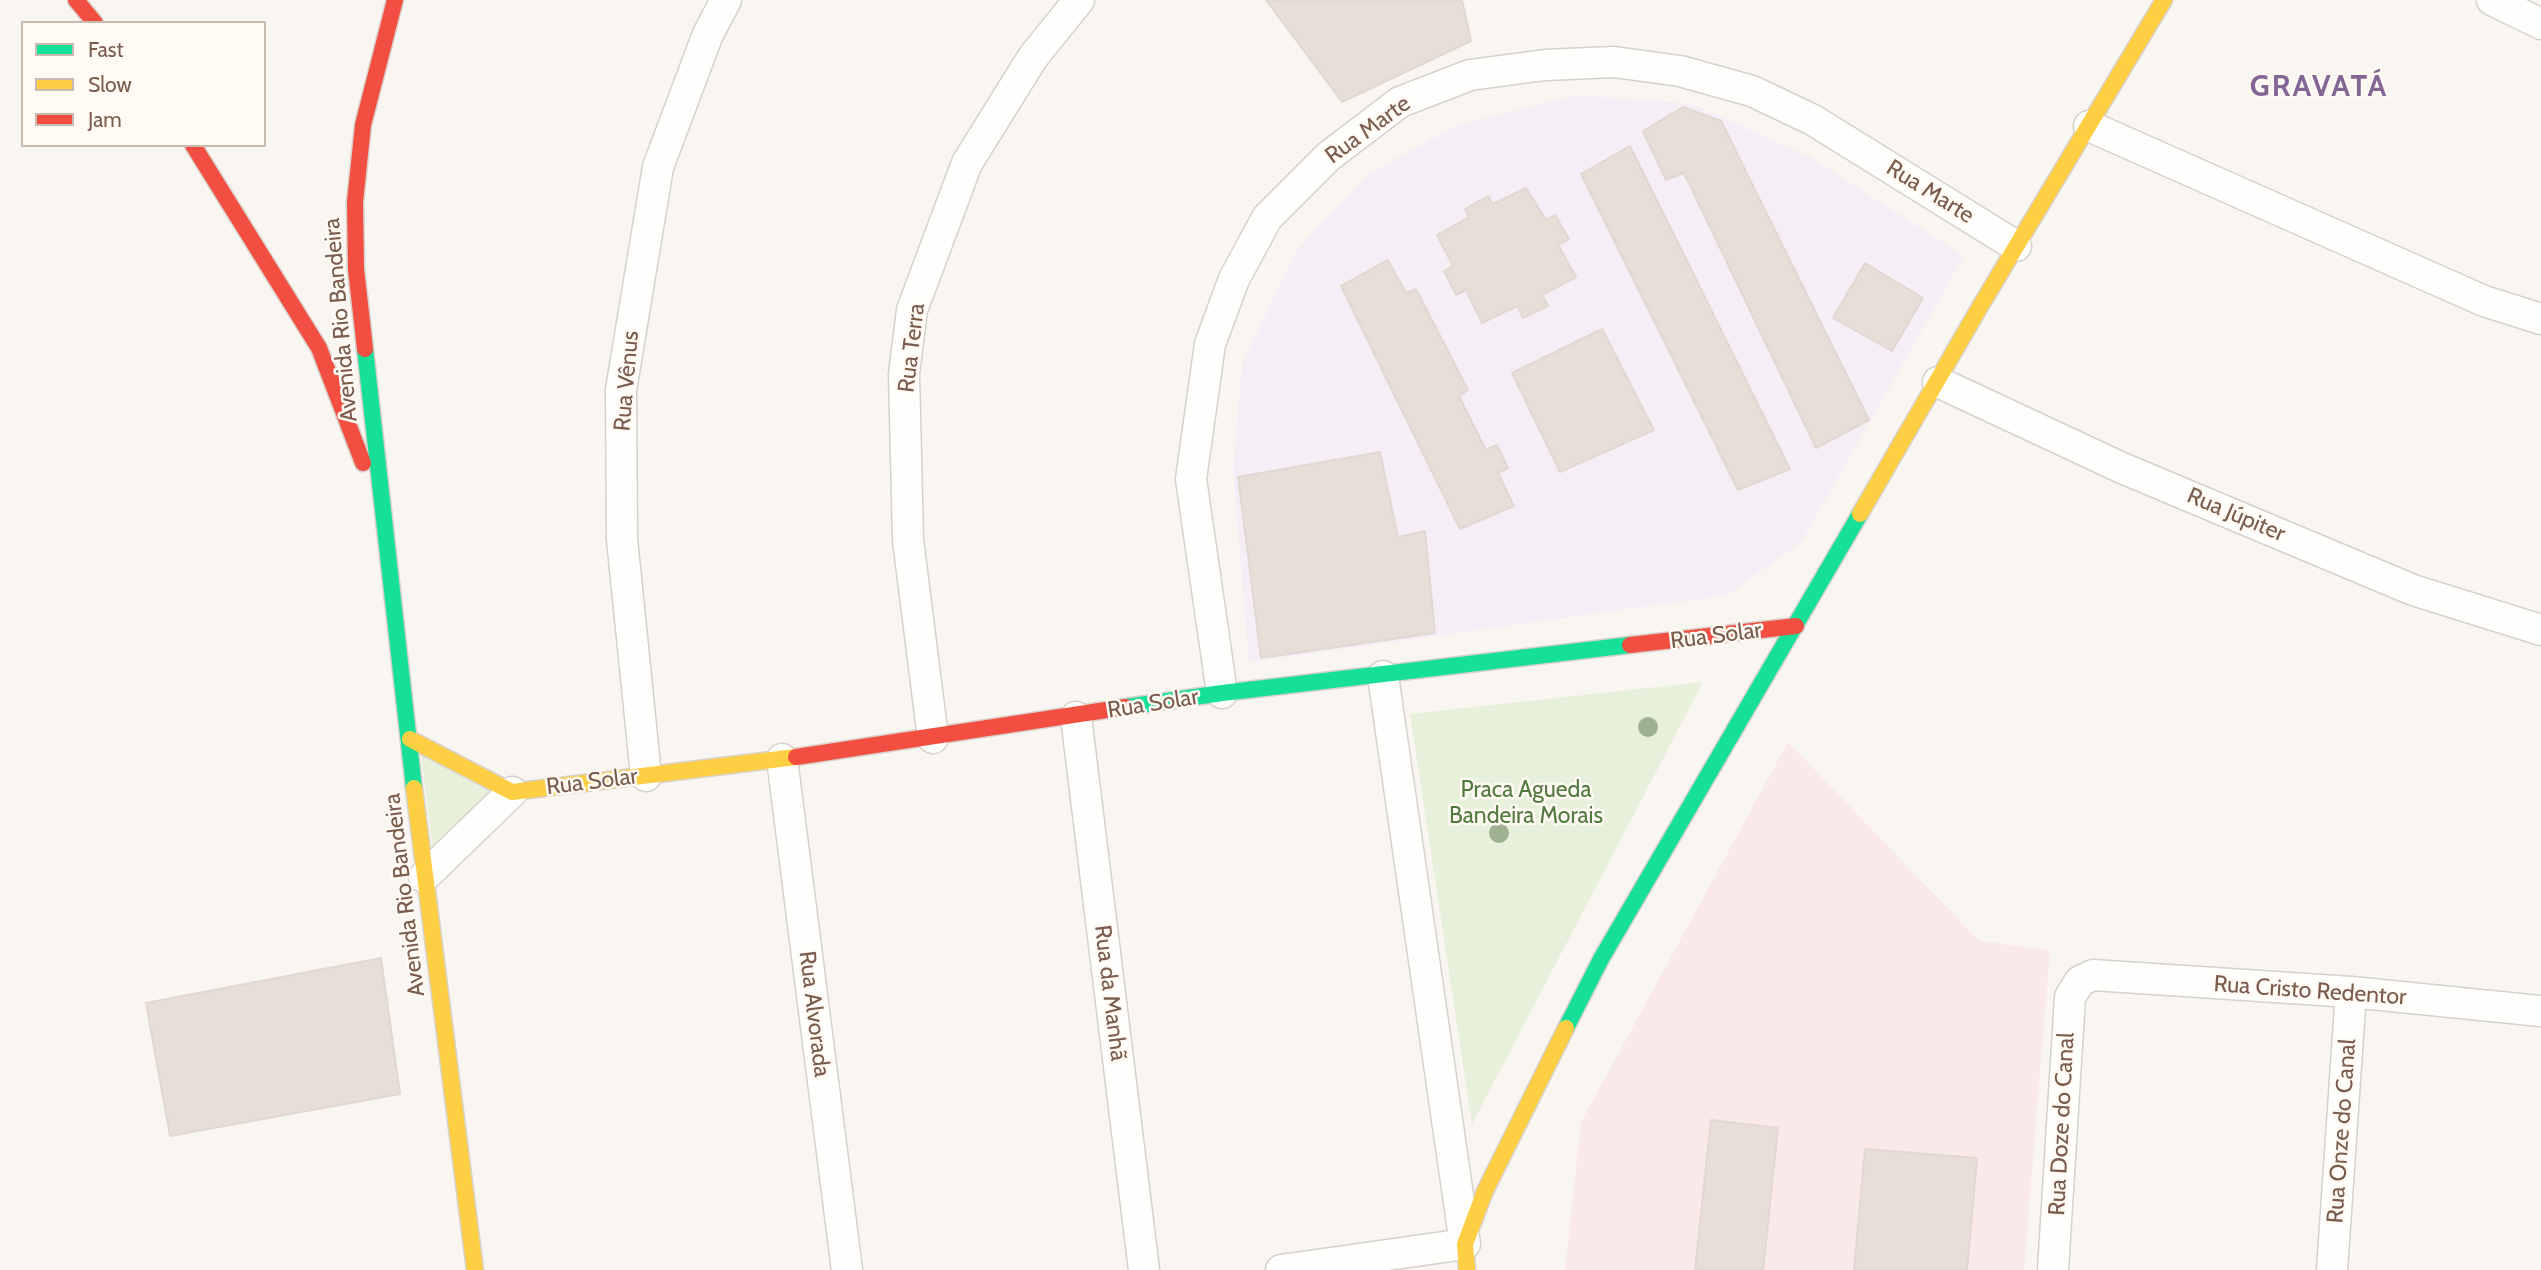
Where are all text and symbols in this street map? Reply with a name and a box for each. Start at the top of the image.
legend [21,21,266,147]
text: Fast [88,37,124,62]
district label: GRAVATÁ [2251,69,2387,105]
text: Slow [88,72,132,97]
street label: Rua Marte [1320,90,1416,170]
text: Jam [88,107,122,132]
street label: Rua Marte [1881,154,1979,230]
street label: Avenida Rio Bandeira [318,217,364,423]
street label: Rua Terra [893,302,931,394]
street label: Rua Vênus [609,330,645,432]
street label: Rua Júpiter [2183,482,2289,548]
street label: Rua Solar [1669,617,1763,655]
street label: Rua Solar [1106,683,1200,725]
street label: Rua Solar [545,763,639,801]
park label: Praca Agueda Bandeira Morais [1449,776,1603,830]
street label: Avenida Rio Bandeira [379,792,431,998]
street label: Rua da Manhã [1088,923,1132,1063]
street label: Rua Alvorada [793,949,835,1079]
street label: Rua Cristo Redentor [2213,971,2407,1011]
street label: Rua Doze do Canal [2043,1032,2081,1216]
street label: Rua Onze do Canal [2322,1038,2362,1224]

